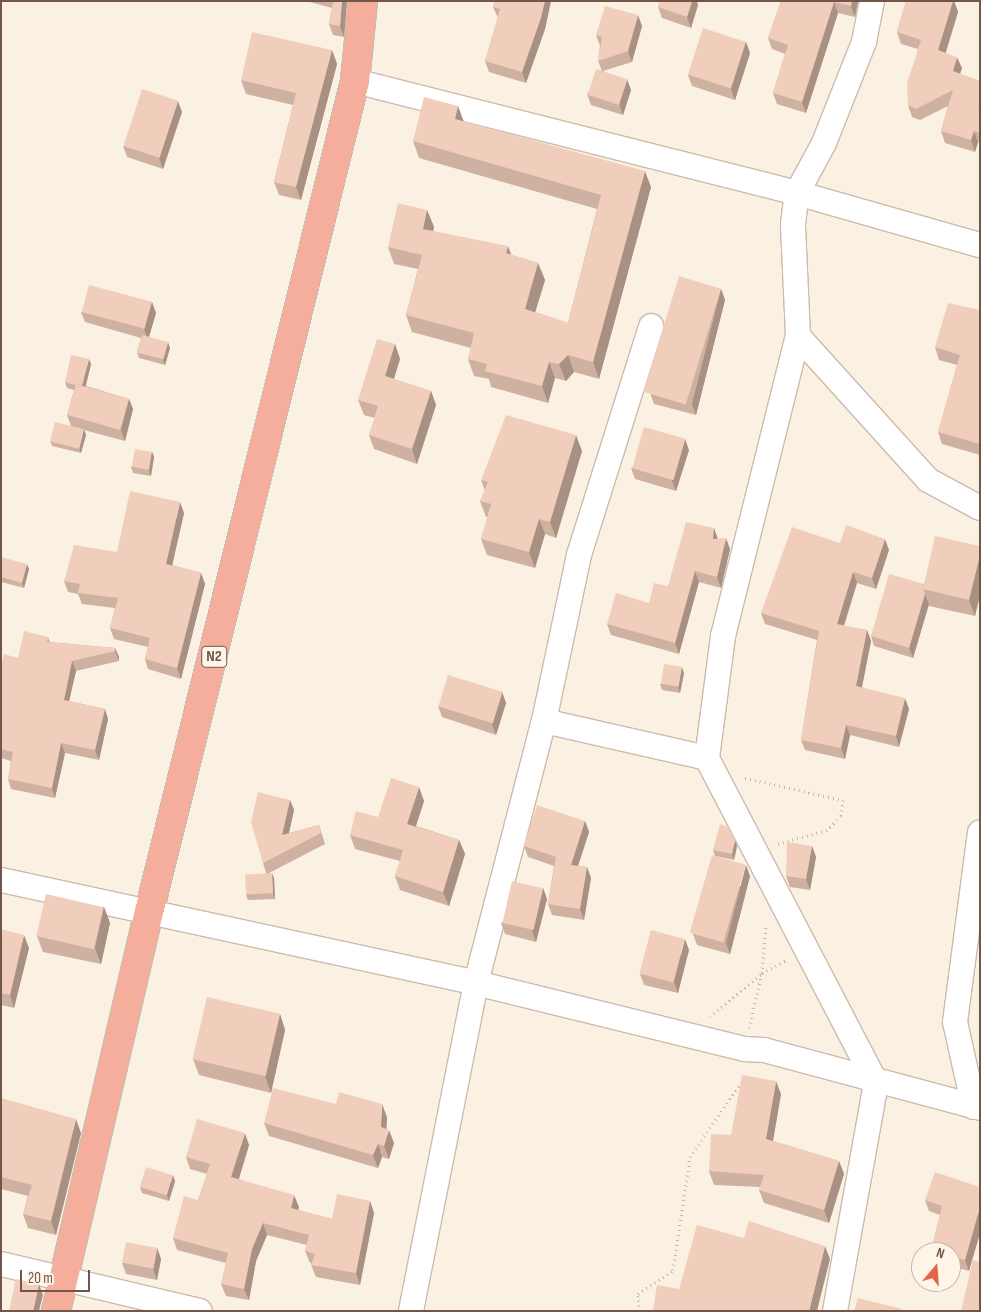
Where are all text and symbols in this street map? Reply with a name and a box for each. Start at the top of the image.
road number: N2 [200,644,228,670]
north arrow [911,1242,961,1292]
text: N [934,1244,947,1262]
scale bar [22,1260,92,1292]
text: 20 m [28,1269,53,1288]

